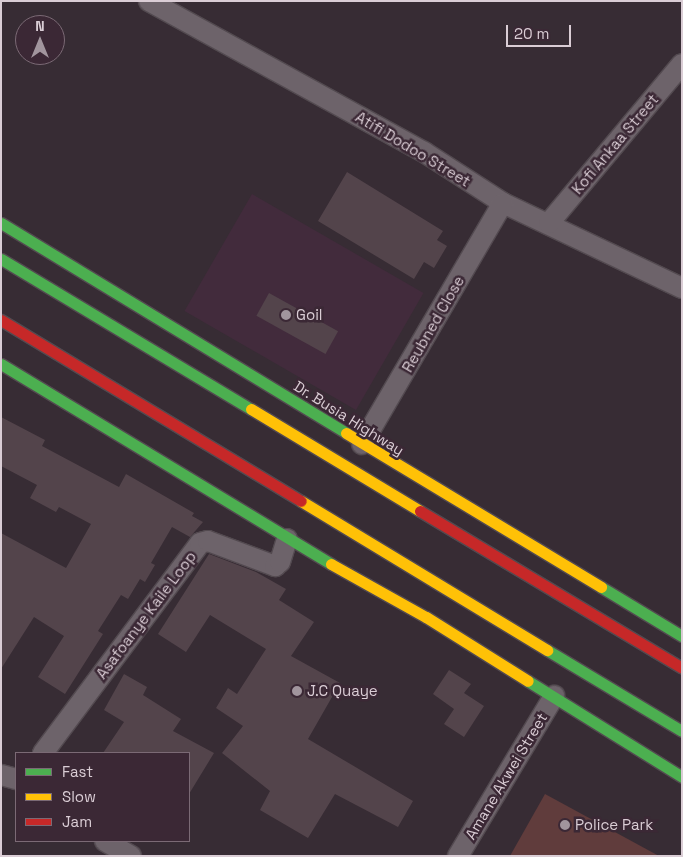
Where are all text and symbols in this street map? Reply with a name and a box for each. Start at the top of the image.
north arrow [15,15,65,65]
scale bar [508,15,573,47]
text: N [35,17,45,35]
text: 20 m [514,24,549,43]
street label: Kofi Ankaa Street [568,90,662,198]
street label: Atifi Dodoo Street [352,108,474,190]
street label: Reubned Close [398,273,468,375]
place label: Goil [296,306,323,324]
marker: Goil [280,309,292,321]
street label: Dr. Busia Highway [290,377,408,459]
street label: Asafoanye Kaile Loop [92,548,200,682]
place label: J.C Quaye [307,682,378,700]
marker: J.C Quaye [291,685,303,697]
street label: Amane Akwei Street [461,709,551,843]
legend [15,752,190,842]
text: Fast [62,762,93,781]
text: Slow [62,787,96,806]
text: Jam [62,812,92,831]
place label: Police Park [575,816,653,834]
marker: Police Park [559,819,571,831]

